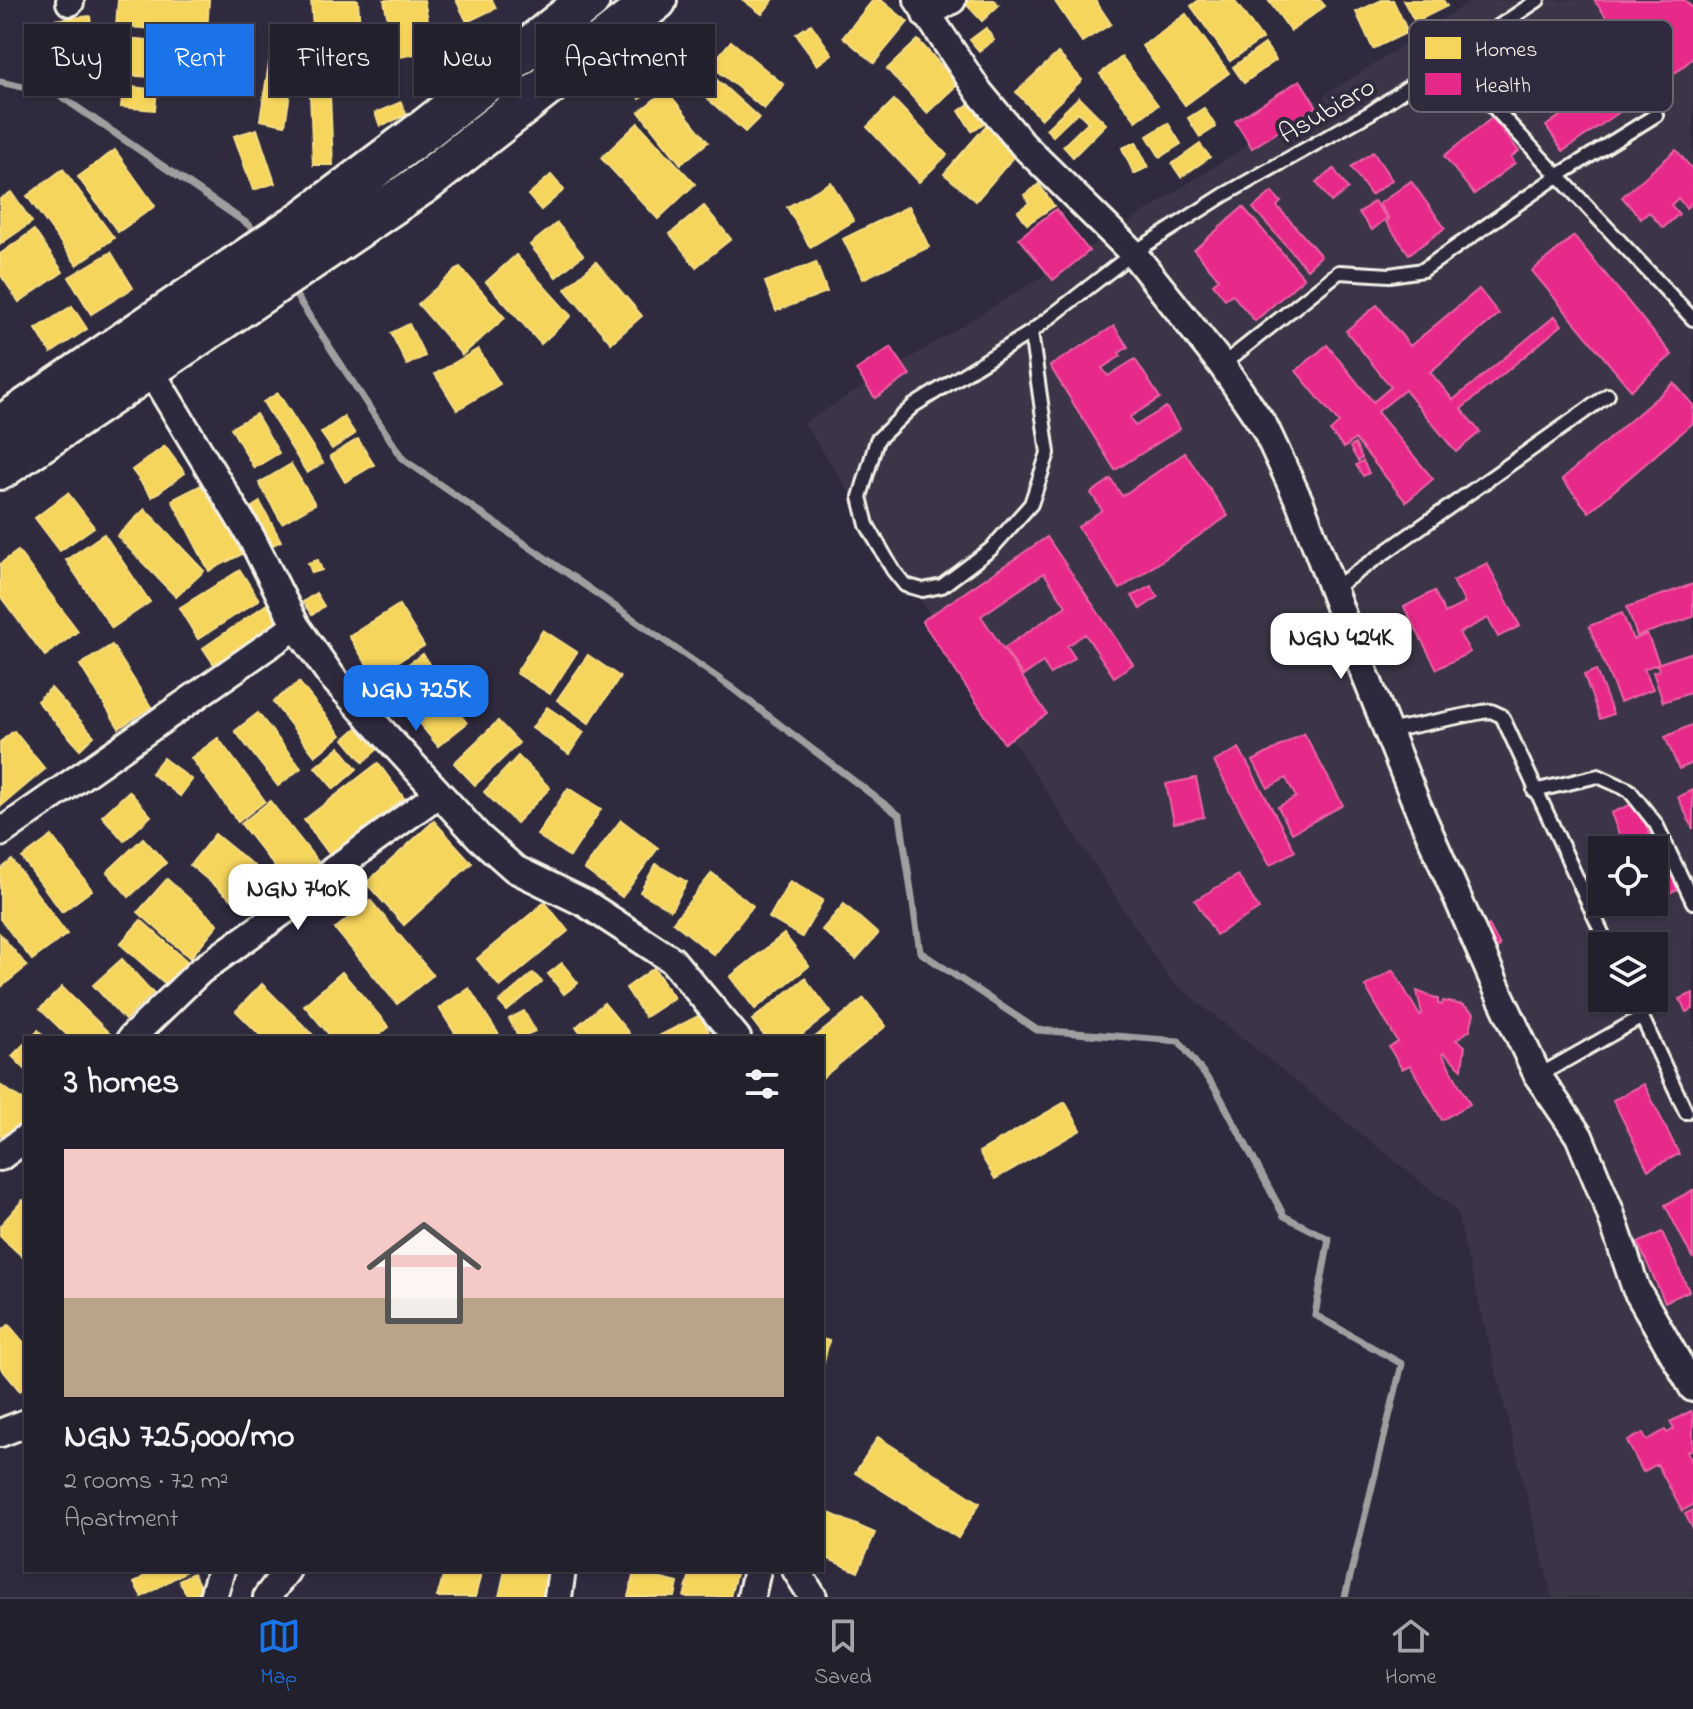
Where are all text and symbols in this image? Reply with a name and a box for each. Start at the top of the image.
legend [1409,20,1673,112]
chip: Buy [24,24,130,96]
chip: Rent [146,24,254,96]
chip: Filters [270,24,398,96]
chip: New [414,24,520,96]
chip: Apartment [536,24,715,96]
text: Homes [1475,35,1537,67]
street label: Asubiaro [1272,68,1384,156]
text: Health [1475,71,1531,103]
pin: NGN 424K [1258,613,1424,681]
text: NGN 424K [1289,620,1393,658]
pin: NGN 725K [333,665,499,733]
text: NGN 725K [361,672,471,710]
map controls [1588,836,1668,1012]
button: locate [1588,836,1668,916]
pin: NGN 740K [215,864,381,932]
text: NGN 740K [246,871,350,909]
button: layers [1588,932,1668,1012]
text: 3 homes [64,1059,179,1109]
icon: filters [740,1062,784,1106]
icon: home [352,1201,496,1345]
text: NGN 725,000/mo [64,1413,295,1463]
text: 2 rooms · 72 m² [64,1463,229,1501]
text: Apartment [64,1501,178,1539]
tab: Map [257,1614,301,1694]
tab: Saved [814,1614,872,1694]
tab: Home [1385,1614,1436,1694]

